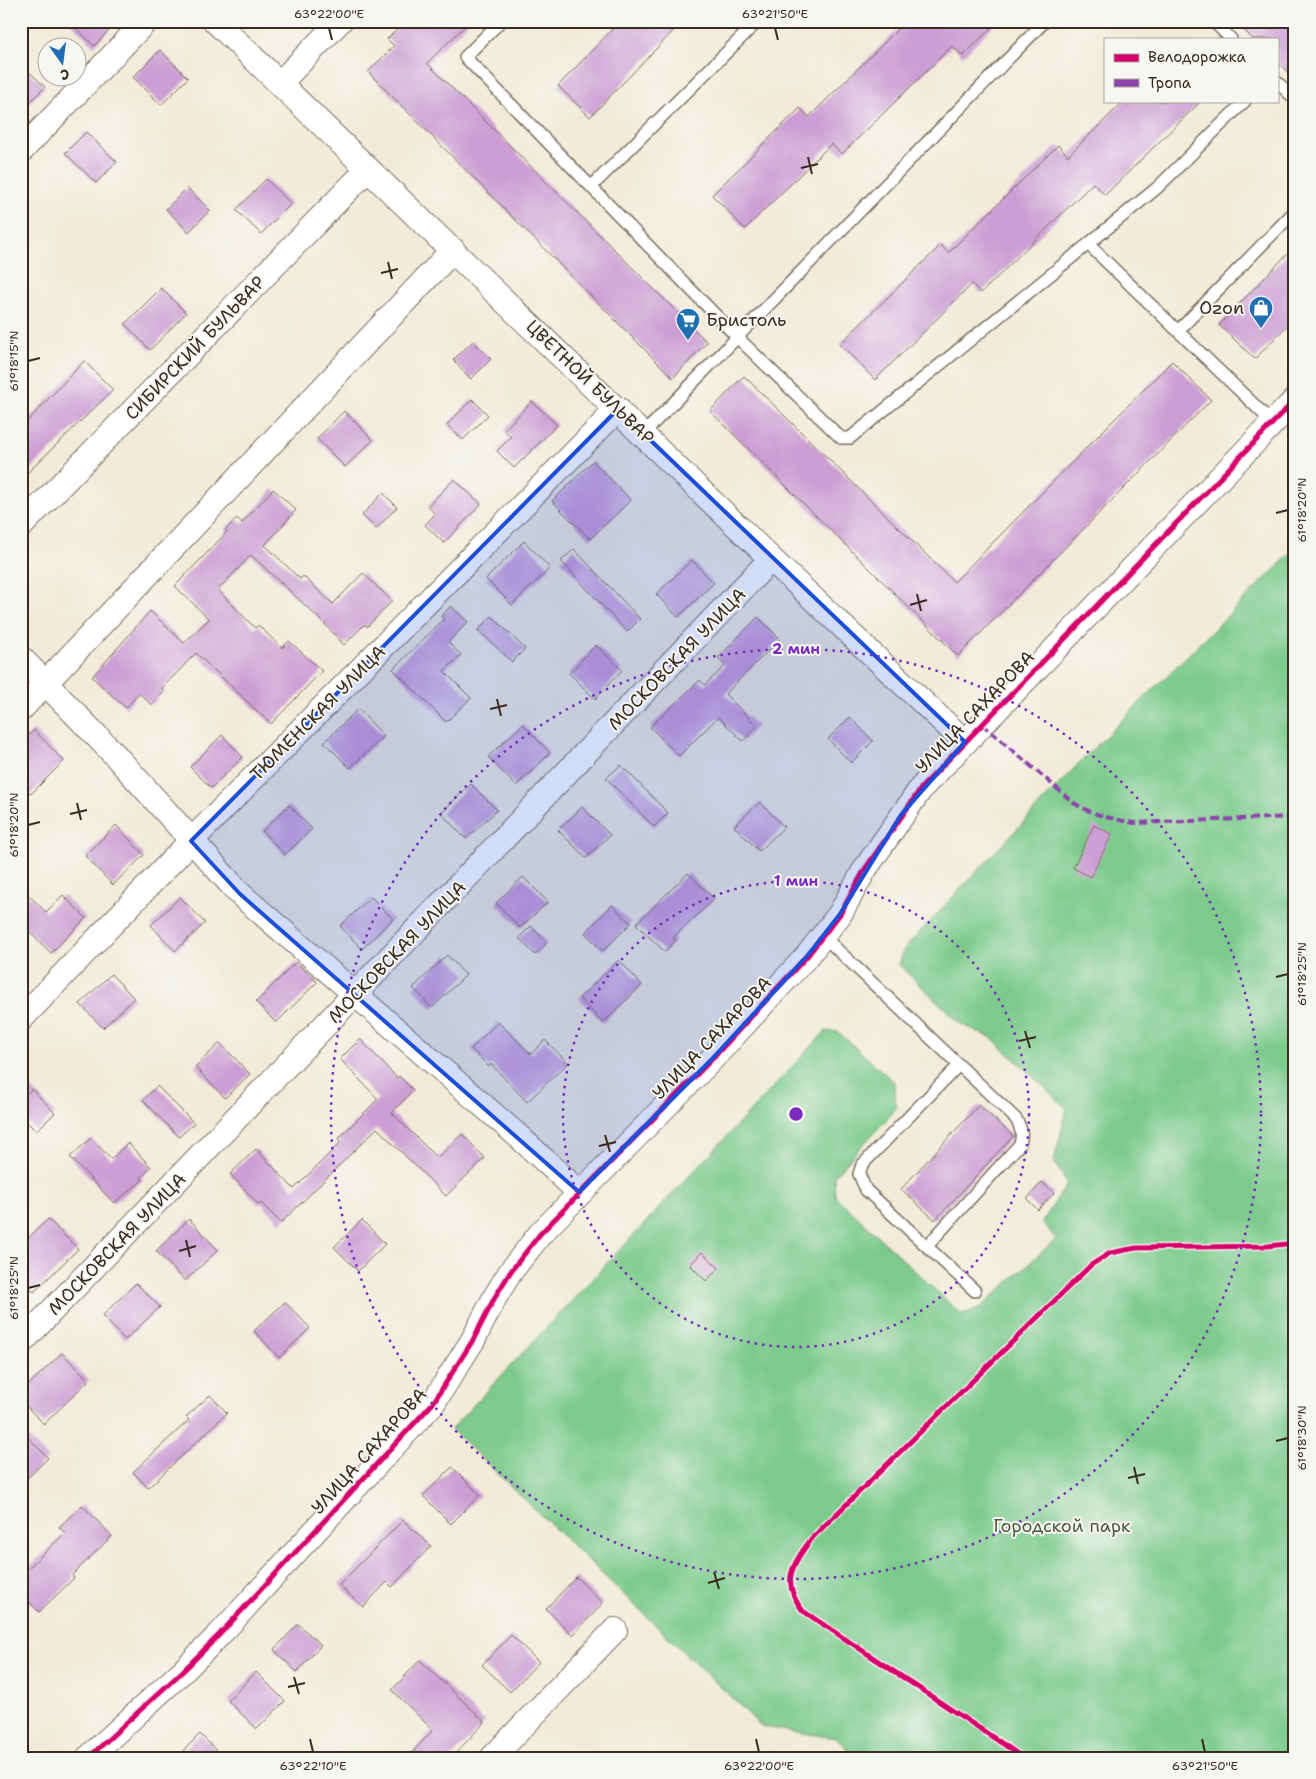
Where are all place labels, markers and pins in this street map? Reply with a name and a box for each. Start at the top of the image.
shop icon: Ozon [1248,295,1274,329]
place label: Ozon [1199,296,1244,320]
supermarket icon: Бристоль [675,307,701,341]
place label: Бристоль [706,308,787,332]
centre of rings [787,1105,805,1123]

